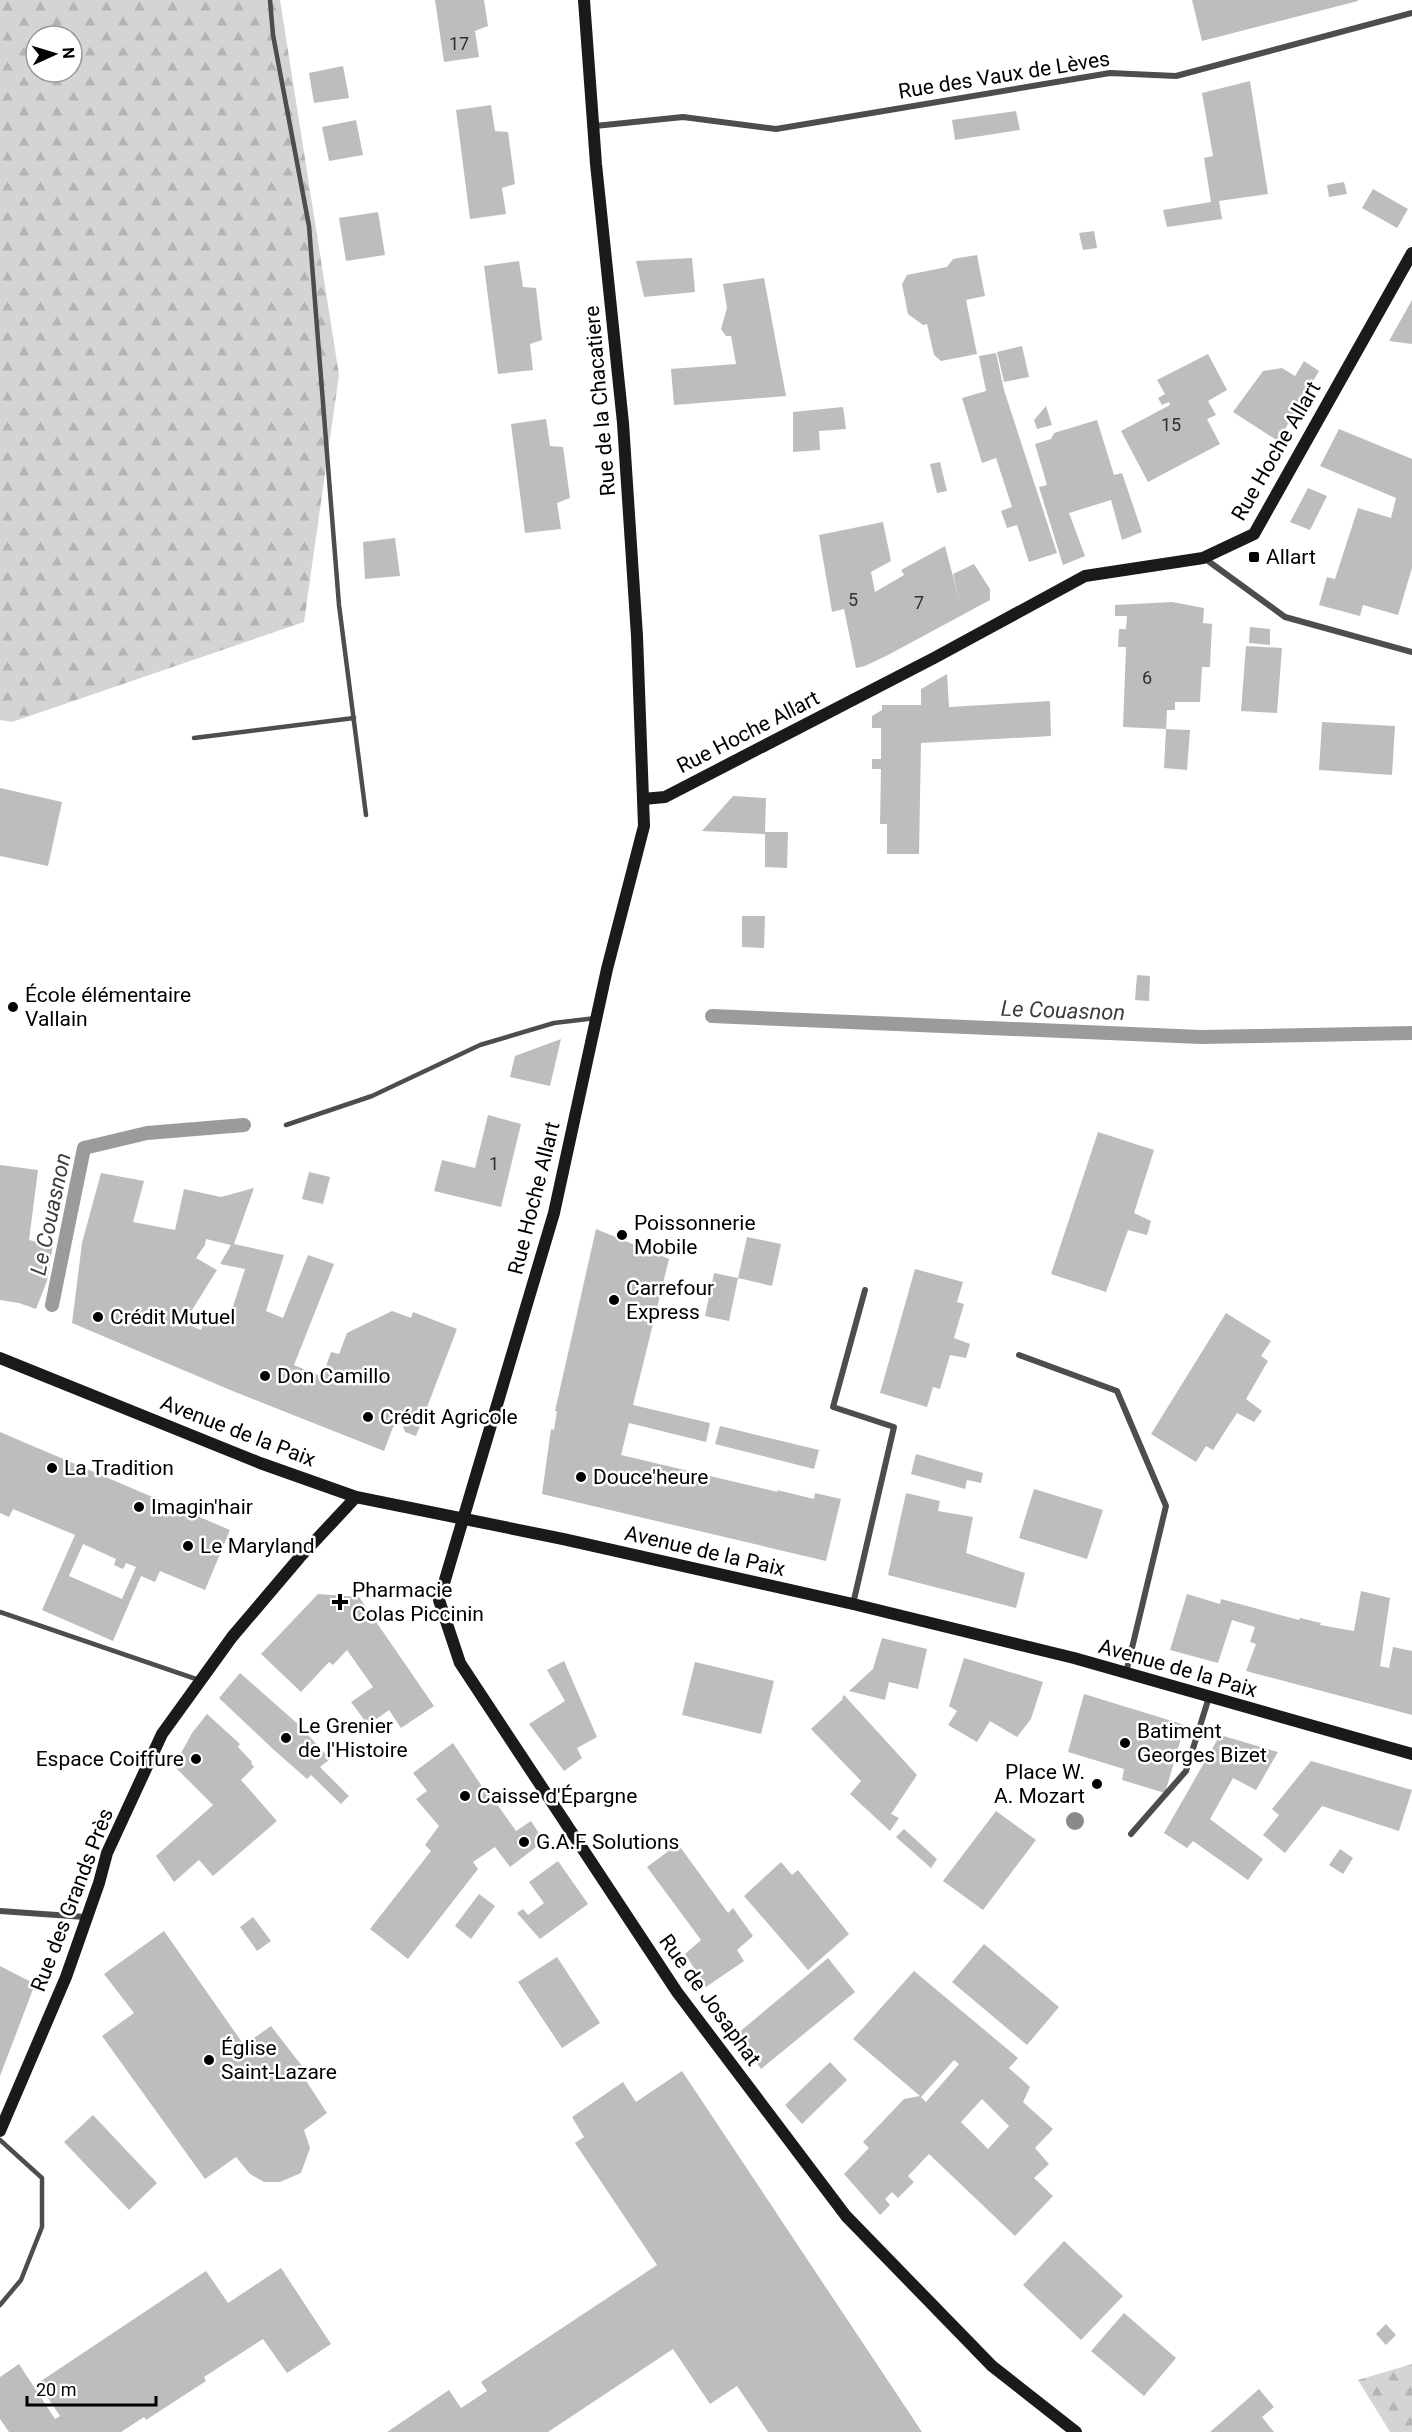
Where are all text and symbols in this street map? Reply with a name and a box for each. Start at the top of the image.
north arrow [24,24,84,84]
house number: 17 [449,33,469,54]
street label: Rue des Vaux de Lèves [896,46,1112,104]
text: N [59,47,78,59]
street label: Rue de la Chacatiere [580,305,620,497]
street label: Rue Hoche Allart [1226,377,1326,525]
house number: 15 [1161,414,1181,435]
place label: Allart [1266,545,1316,569]
marker: Allart [1247,550,1261,564]
house number: 5 [848,589,858,610]
house number: 7 [914,592,924,613]
house number: 6 [1142,667,1152,688]
street label: Rue Hoche Allart [673,686,823,778]
place label: École élémentaire Vallain [25,983,191,1031]
water label: Le Couasnon [1000,996,1126,1025]
marker: École élémentaire Vallain [6,1000,20,1014]
street label: Rue Hoche Allart [503,1119,565,1277]
water label: Le Couasnon [25,1151,76,1278]
house number: 1 [489,1153,499,1174]
place label: Poissonnerie Mobile [634,1211,756,1259]
marker: Poissonnerie Mobile [615,1228,629,1242]
place label: Carrefour Express [626,1276,714,1324]
marker: Carrefour Express [607,1293,621,1307]
place label: Crédit Mutuel [110,1305,235,1329]
marker: Crédit Mutuel [91,1310,105,1324]
place label: Don Camillo [277,1364,390,1388]
marker: Don Camillo [258,1369,272,1383]
street label: Avenue de la Paix [157,1390,319,1472]
place label: Crédit Agricole [380,1405,518,1429]
marker: Crédit Agricole [361,1410,375,1424]
place label: La Tradition [64,1456,174,1480]
marker: La Tradition [45,1461,59,1475]
place label: Douce'heure [593,1465,708,1489]
marker: Douce'heure [574,1470,588,1484]
place label: Imagin'hair [151,1495,253,1519]
marker: Imagin'hair [132,1500,146,1514]
street label: Avenue de la Paix [622,1521,788,1581]
place label: Le Maryland [200,1534,315,1558]
marker: Le Maryland [181,1539,195,1553]
place label: Pharmacie Colas Piccinin [352,1578,484,1626]
marker: Pharmacie Colas Piccinin [333,1595,347,1609]
street label: Avenue de la Paix [1096,1634,1260,1702]
place label: Le Grenier de l'Histoire [298,1714,408,1762]
place label: Batiment Georges Bizet [1137,1719,1267,1767]
marker: Le Grenier de l'Histoire [279,1731,293,1745]
marker: Batiment Georges Bizet [1118,1736,1132,1750]
place label: Espace Coiffure [36,1747,184,1771]
marker: Espace Coiffure [189,1752,203,1766]
place label: Place W. A. Mozart [994,1760,1085,1808]
marker: Place W. A. Mozart [1090,1777,1104,1791]
place label: Caisse d'Épargne [477,1784,637,1808]
marker: Caisse d'Épargne [458,1789,472,1803]
street label: Rue des Grands Près [26,1805,118,1995]
place label: G.A.F Solutions [536,1830,679,1854]
marker: G.A.F Solutions [517,1835,531,1849]
street label: Rue de Josaphat [654,1930,766,2070]
place label: Église Saint-Lazare [221,2036,337,2084]
marker: Église Saint-Lazare [202,2053,216,2067]
scale bar [27,2369,156,2407]
text: 20 m [36,2379,76,2400]

